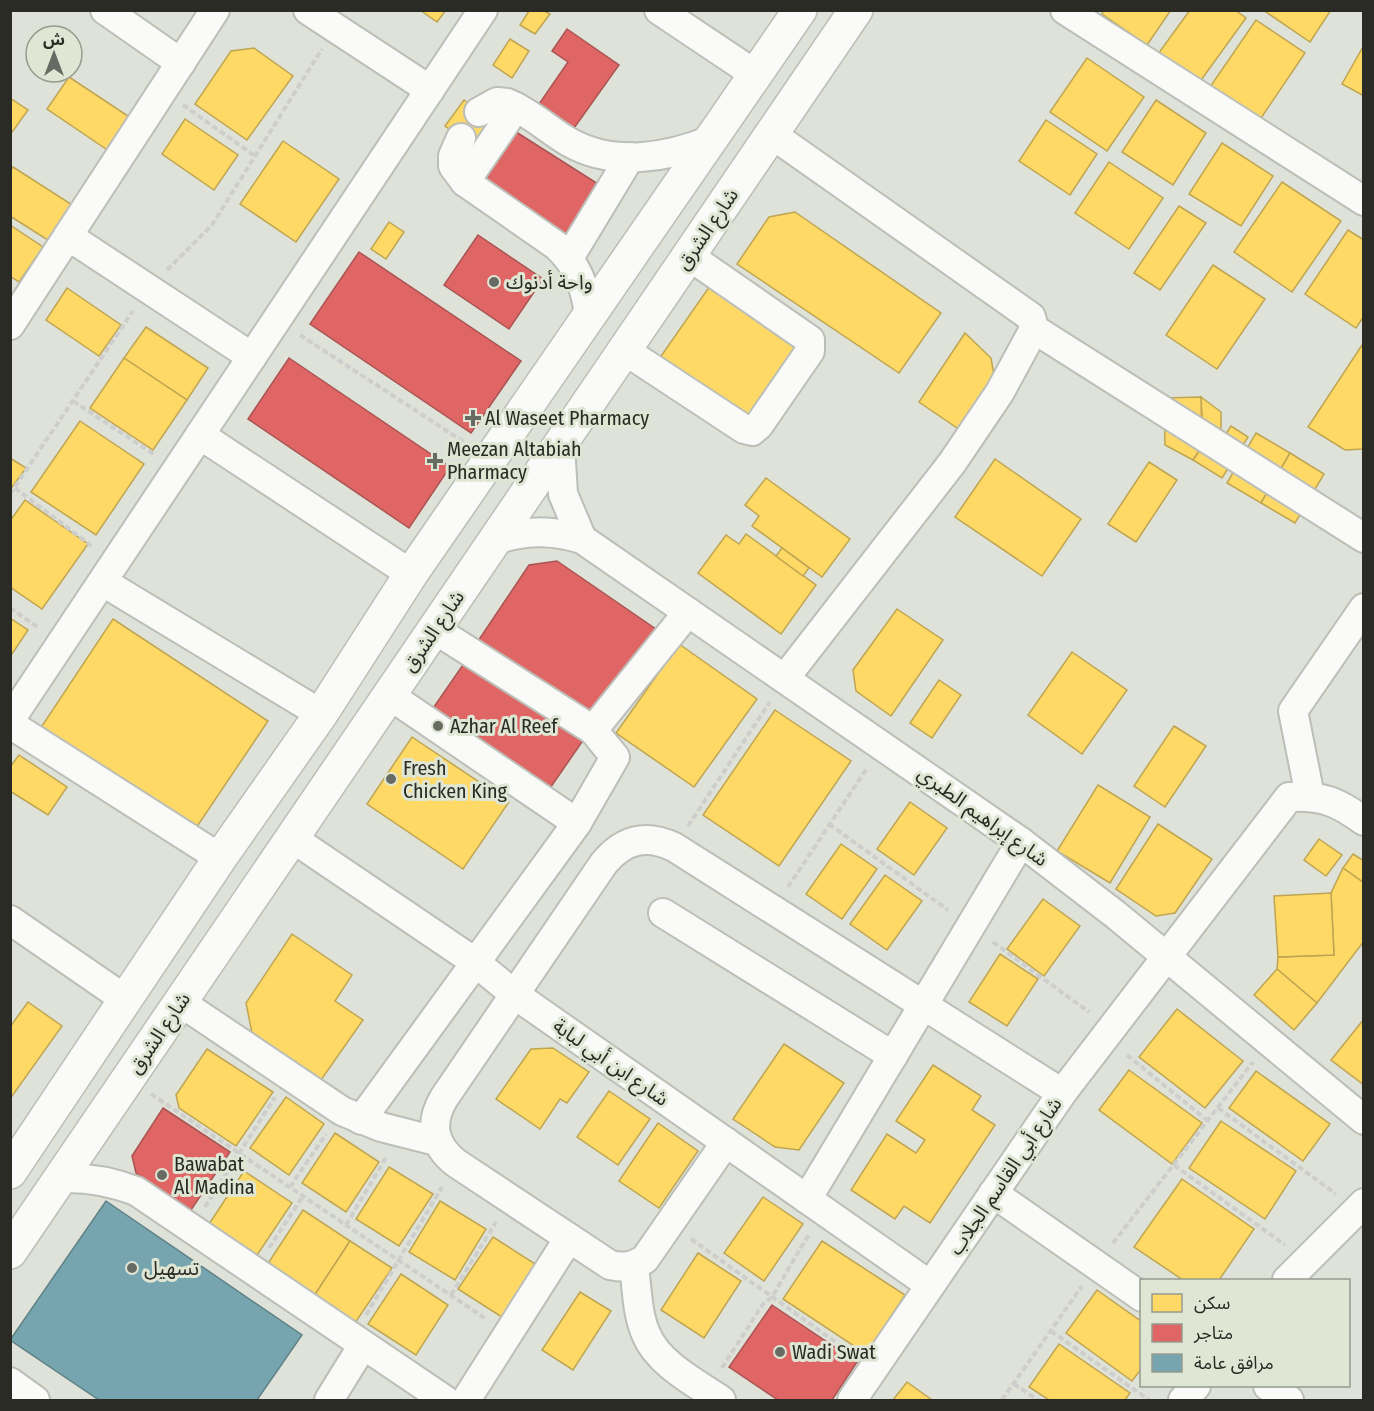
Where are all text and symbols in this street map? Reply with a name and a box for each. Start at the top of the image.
north arrow [24,24,84,84]
text: ش [43,30,65,49]
street label: شارع الشرق [671,184,746,276]
place label: واحة أدنوك [506,270,593,294]
marker: واحة أدنوك [487,275,501,289]
place label: Al Waseet Pharmacy [485,406,649,430]
marker: Al Waseet Pharmacy [466,411,480,425]
place label: Meezan Altabiah Pharmacy [447,437,582,484]
marker: Meezan Altabiah Pharmacy [428,454,442,468]
street label: شارع الشرق [397,586,472,678]
place label: Azhar Al Reef [450,714,559,738]
marker: Azhar Al Reef [431,719,445,733]
place label: Fresh Chicken King [403,756,508,803]
street label: شارع إبراهيم الطبري [911,761,1053,874]
marker: Fresh Chicken King [384,772,398,786]
street label: شارع الشرق [123,988,198,1080]
street label: شارع ابن أبي لبابة [546,1013,673,1114]
street label: شارع أبي القاسم الجلاب [943,1093,1070,1261]
place label: Bawabat Al Madina [174,1152,255,1199]
marker: Bawabat Al Madina [155,1168,169,1182]
place label: تسهيل [144,1256,199,1280]
marker: تسهيل [125,1261,139,1275]
legend [1140,1279,1350,1387]
text: سكن [1194,1292,1230,1314]
text: متاجر [1193,1322,1233,1344]
place label: Wadi Swat [792,1340,876,1364]
marker: Wadi Swat [773,1345,787,1359]
text: مرافق عامة [1194,1352,1274,1374]

